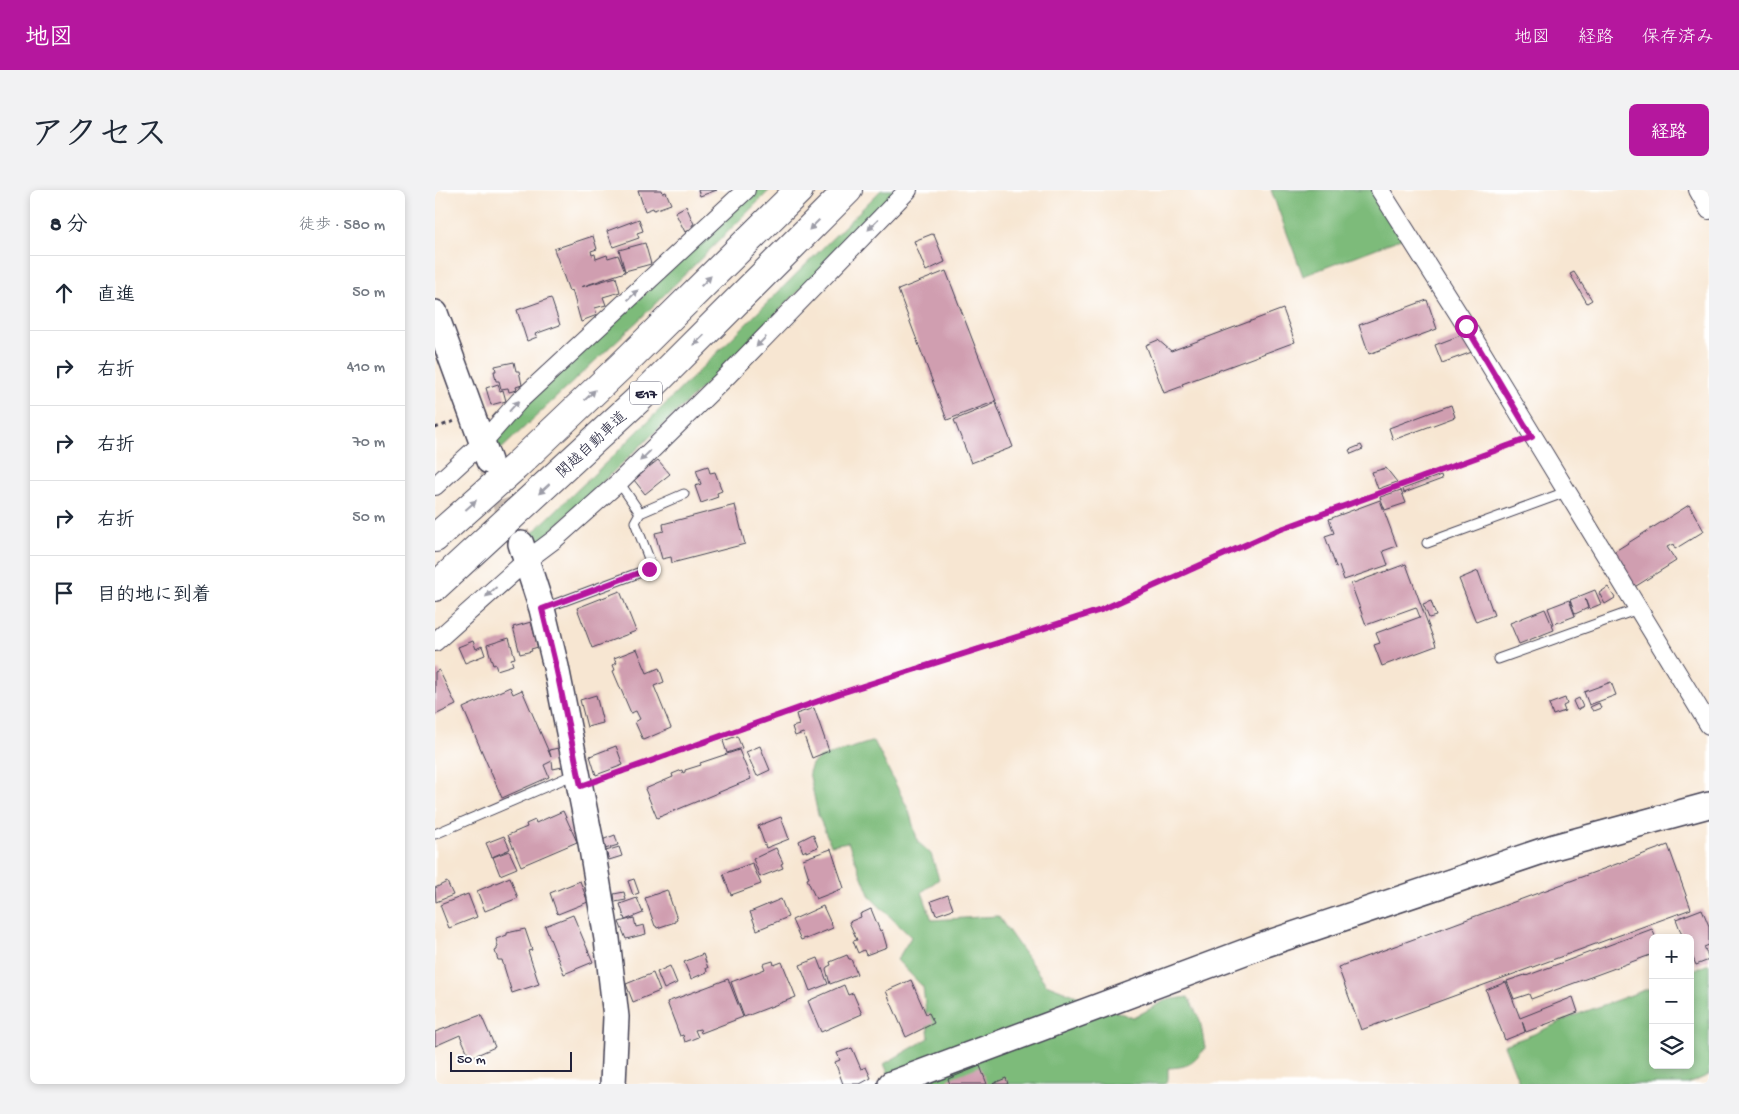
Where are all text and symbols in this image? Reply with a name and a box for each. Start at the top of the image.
text: 地図 [25,25,73,54]
text: 地図 [1514,28,1550,49]
text: 経路 [1578,28,1614,49]
text: 保存済み [1642,28,1714,49]
button: 経路 [1629,104,1709,156]
text: アクセス [30,117,168,158]
text: 8 分 [50,214,87,239]
text: 徒歩 · 580 m [299,217,385,236]
one-way arrow [868,218,880,230]
one-way arrow [808,219,820,231]
one-way arrow [700,275,712,287]
icon: ahead [50,279,78,307]
text: 50 m [352,284,385,303]
text: 直進 [97,285,135,308]
one-way arrow [626,289,638,301]
route start [1455,315,1478,338]
one-way arrow [693,334,705,346]
one-way arrow [755,335,767,347]
icon: right [50,354,78,382]
text: 410 m [347,359,385,378]
text: 右折 [97,360,135,383]
road number: E17 [630,382,662,404]
one-way arrow [584,389,596,401]
one-way arrow [508,401,520,413]
street label: 関越自動車道 [553,407,631,483]
icon: right [50,429,78,457]
text: 70 m [352,434,385,453]
text: 右折 [97,435,135,458]
one-way arrow [640,450,652,462]
one-way arrow [538,483,550,495]
one-way arrow [465,500,478,511]
icon: right [50,504,78,532]
text: 50 m [352,509,385,528]
text: 右折 [97,510,135,533]
route end [638,558,661,581]
icon: arrive [50,579,78,607]
text: 目的地に到着 [97,585,211,608]
one-way arrow [484,587,497,598]
map controls [1649,934,1694,1069]
button: + [1649,934,1694,979]
button: − [1649,979,1694,1024]
button: layers [1649,1024,1694,1069]
scale bar [450,1049,573,1072]
text: 50 m [457,1052,486,1069]

